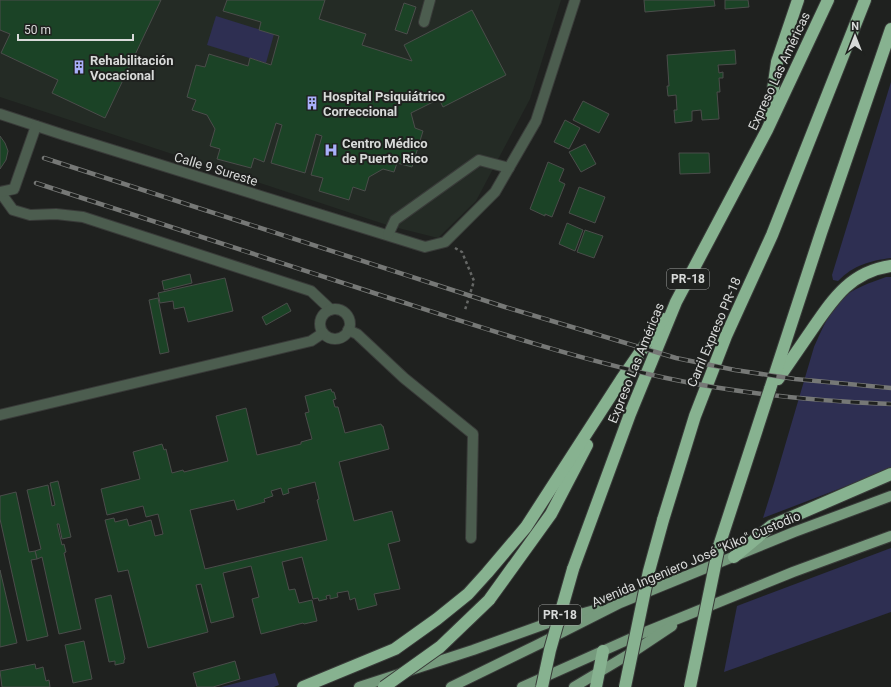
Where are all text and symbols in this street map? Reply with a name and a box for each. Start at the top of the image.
street label: Expreso Las Américas [745,9,813,132]
scale bar [18,16,133,42]
north arrow [835,16,875,56]
text: N [851,20,859,33]
text: 50 m [24,23,51,37]
place label: Rehabilitación Vocacional [90,53,173,83]
building icon: Rehabilitación Vocacional [71,59,87,75]
place label: Hospital Psiquiátrico Correccional [323,89,445,119]
building icon: Hospital Psiquiátrico Correccional [304,95,320,111]
place label: Centro Médico de Puerto Rico [342,136,428,166]
hospital icon: Centro Médico de Puerto Rico [323,142,339,158]
street label: Calle 9 Sureste [172,149,260,189]
road number: PR-18 [667,269,709,289]
street label: Carril Expreso PR-18 [684,275,744,389]
street label: Expreso Las Américas [605,300,667,425]
street label: Avenida Ingeniero José "Kiko" Custodio [589,508,803,610]
road number: PR-18 [539,605,581,625]

